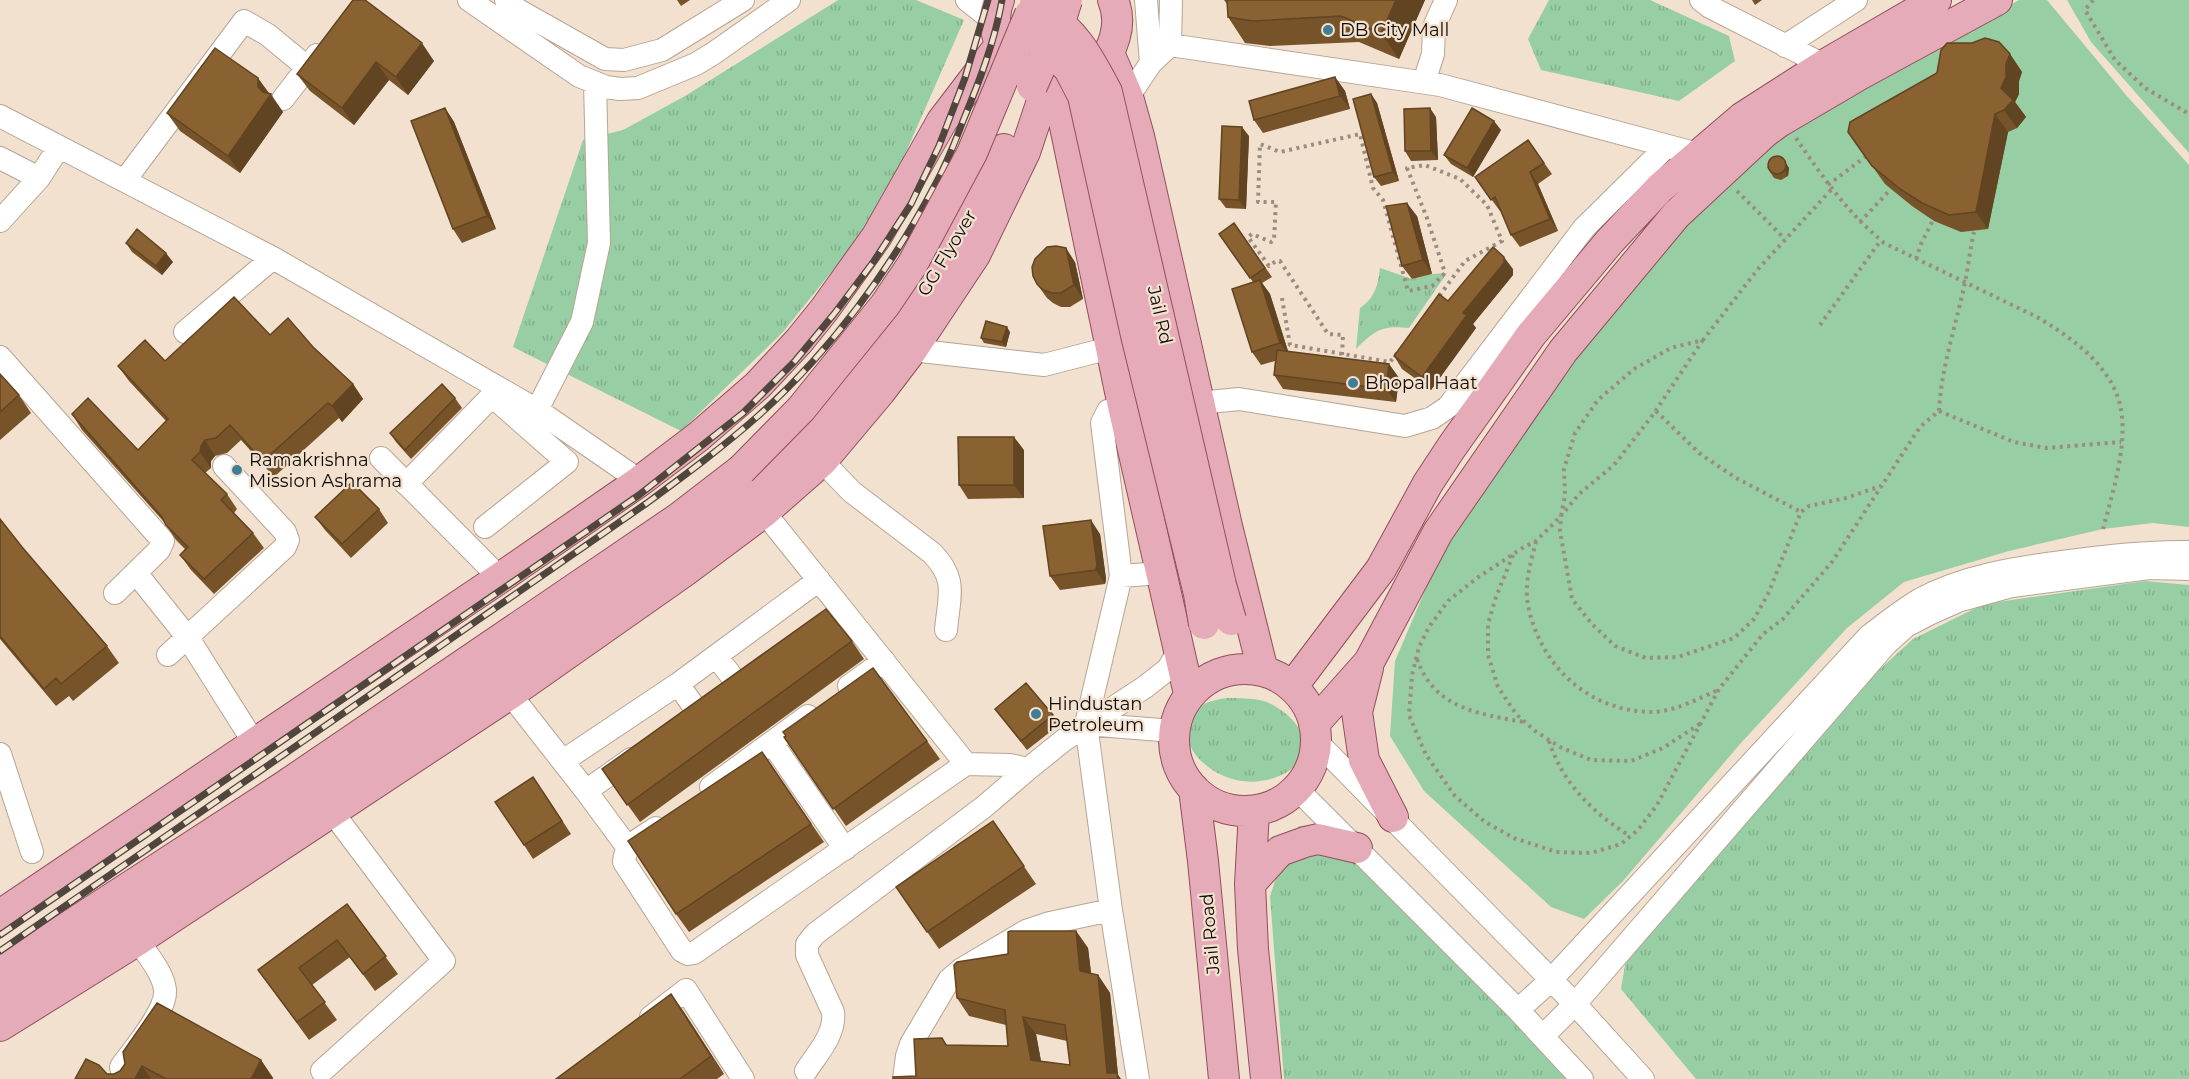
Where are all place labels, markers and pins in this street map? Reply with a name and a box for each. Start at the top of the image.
place label: DB City Mall [1340,19,1449,41]
marker: DB City Mall [1321,23,1335,37]
place label: Bhopal Haat [1365,372,1478,394]
marker: Bhopal Haat [1346,376,1360,390]
place label: Ramakrishna Mission Ashrama [249,449,402,492]
marker: Ramakrishna Mission Ashrama [230,463,244,477]
place label: Hindustan Petroleum [1048,693,1144,736]
marker: Hindustan Petroleum [1029,707,1043,721]

